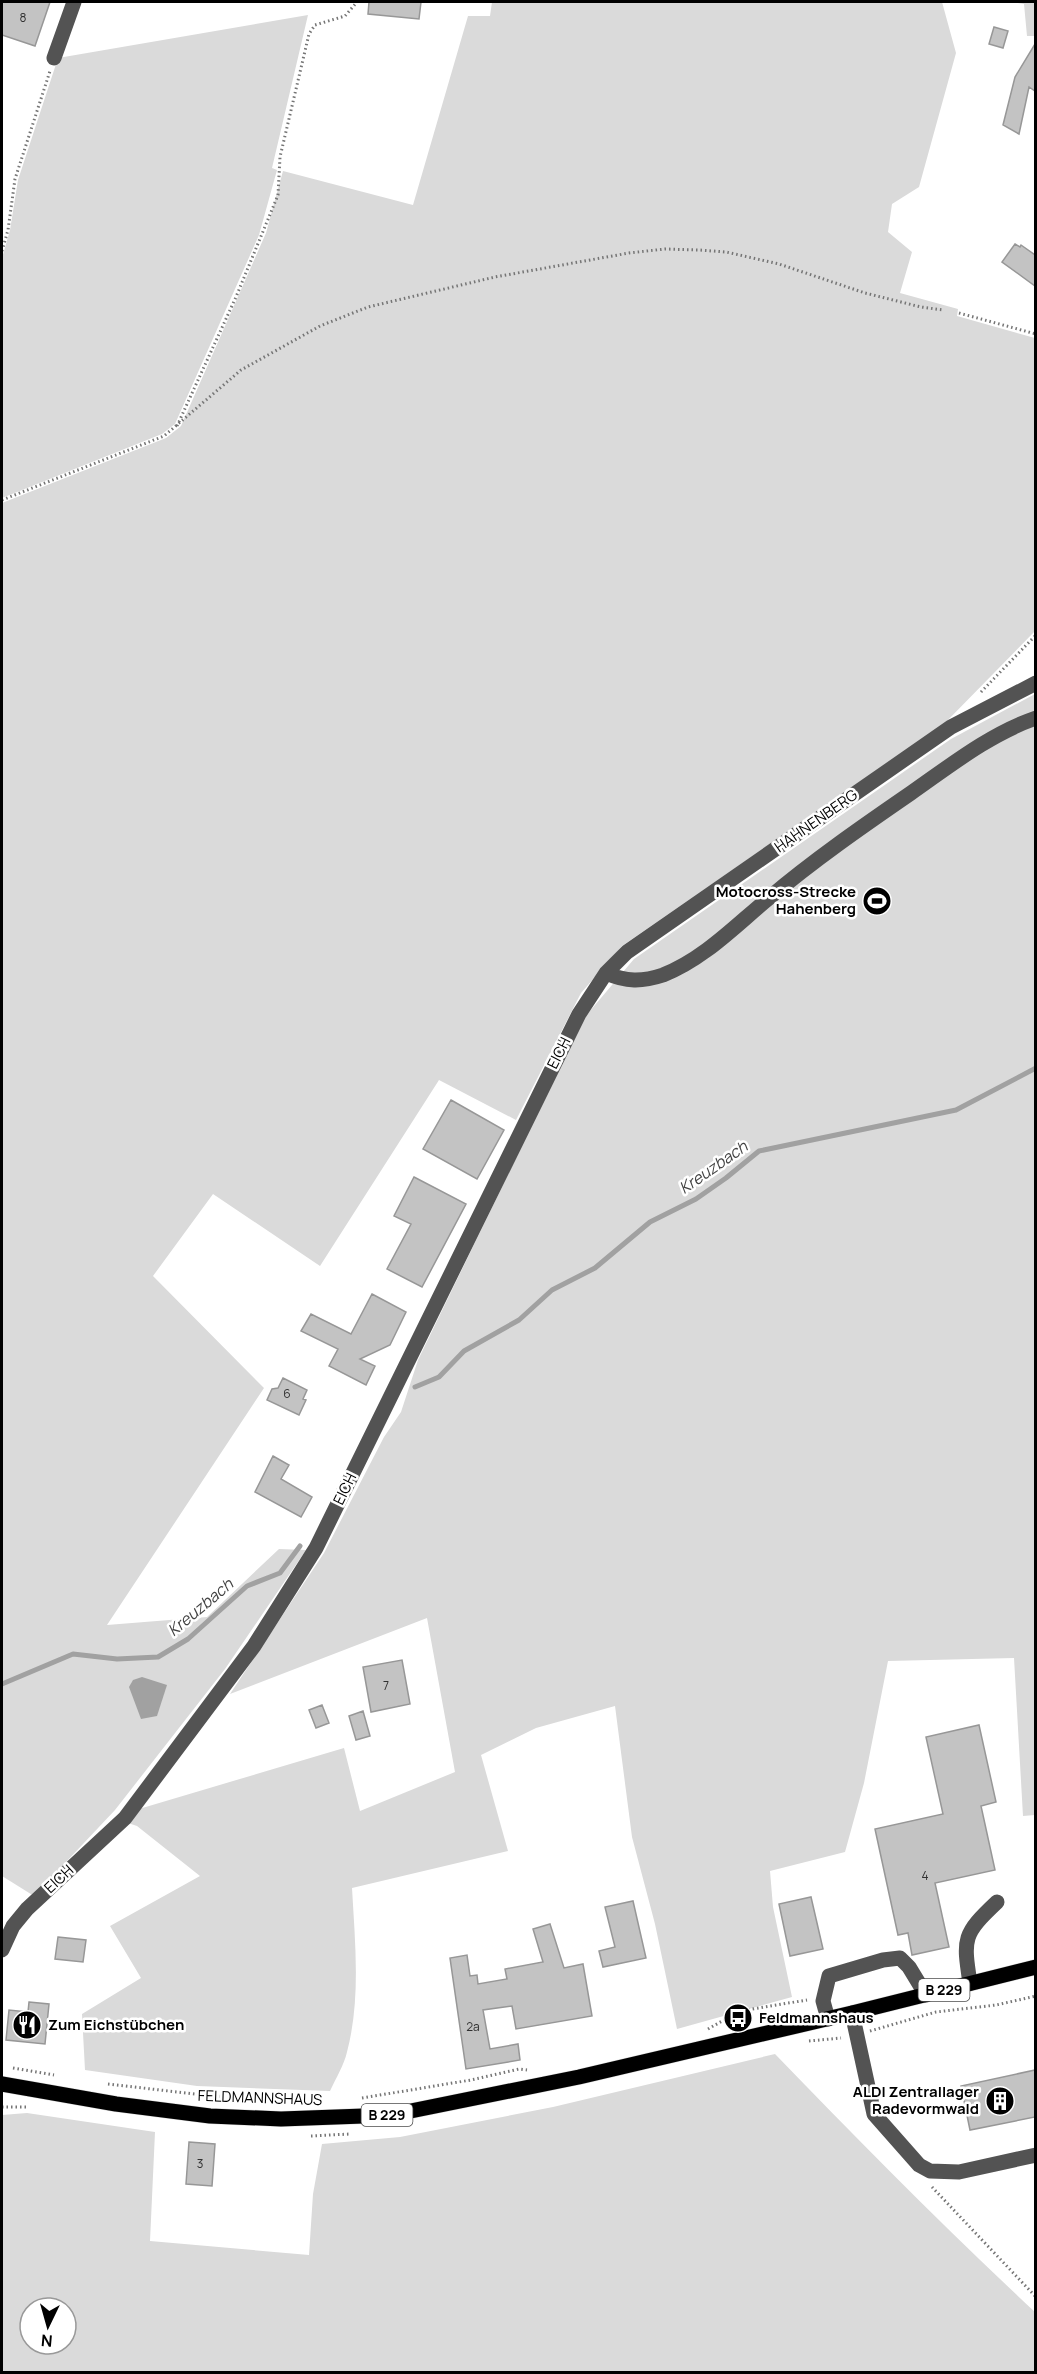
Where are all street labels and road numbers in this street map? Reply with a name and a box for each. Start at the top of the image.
street label: HAHNENBERG [770,784,862,857]
street label: EICH [542,1033,575,1072]
street label: EICH [328,1469,361,1508]
street label: EICH [39,1860,78,1898]
road number: B 229 [918,1979,970,2001]
street label: FELDMANNSHAUS [197,2085,323,2110]
road number: B 229 [362,2104,412,2126]

